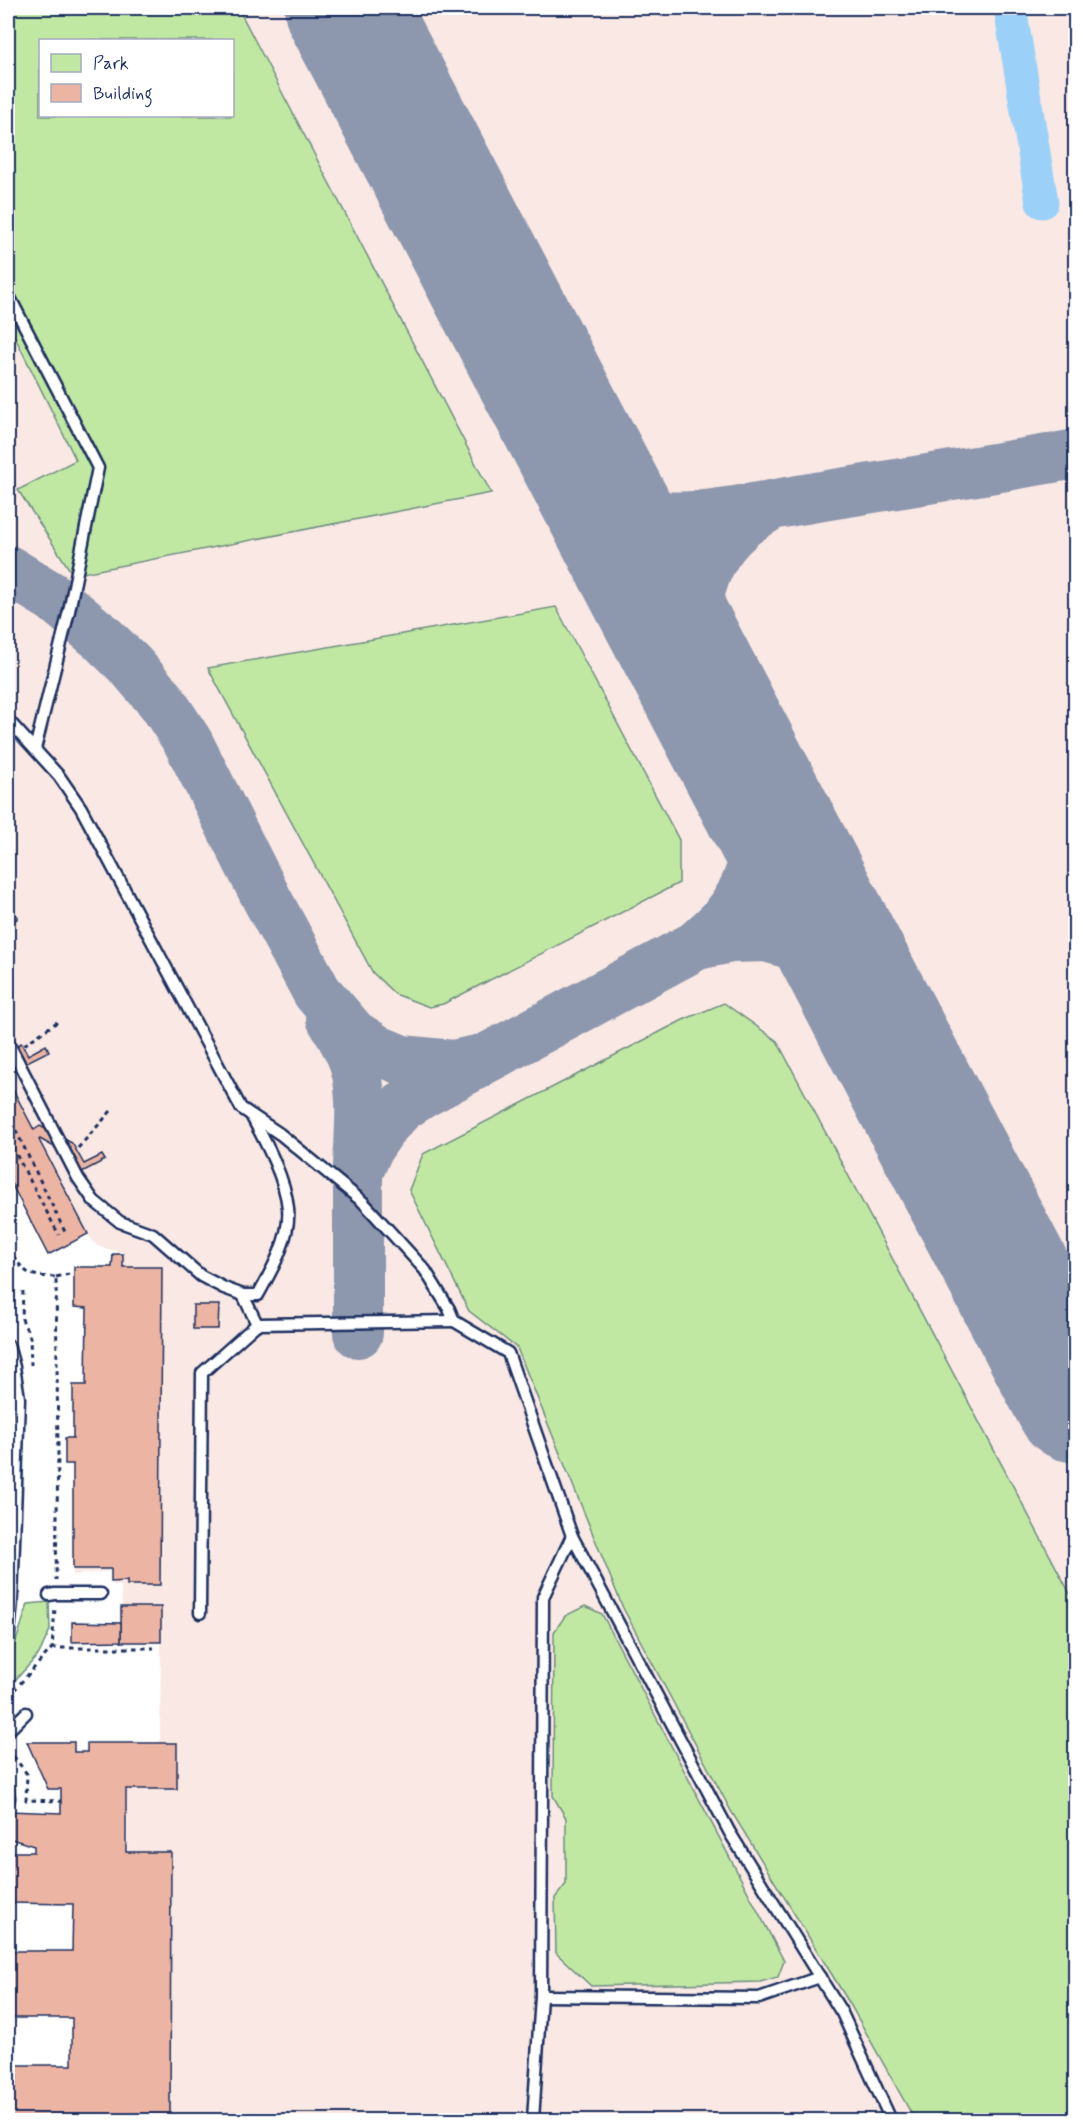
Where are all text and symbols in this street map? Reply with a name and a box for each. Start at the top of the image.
legend [39,39,234,117]
text: Park [93,52,129,76]
text: Building [93,82,153,108]

